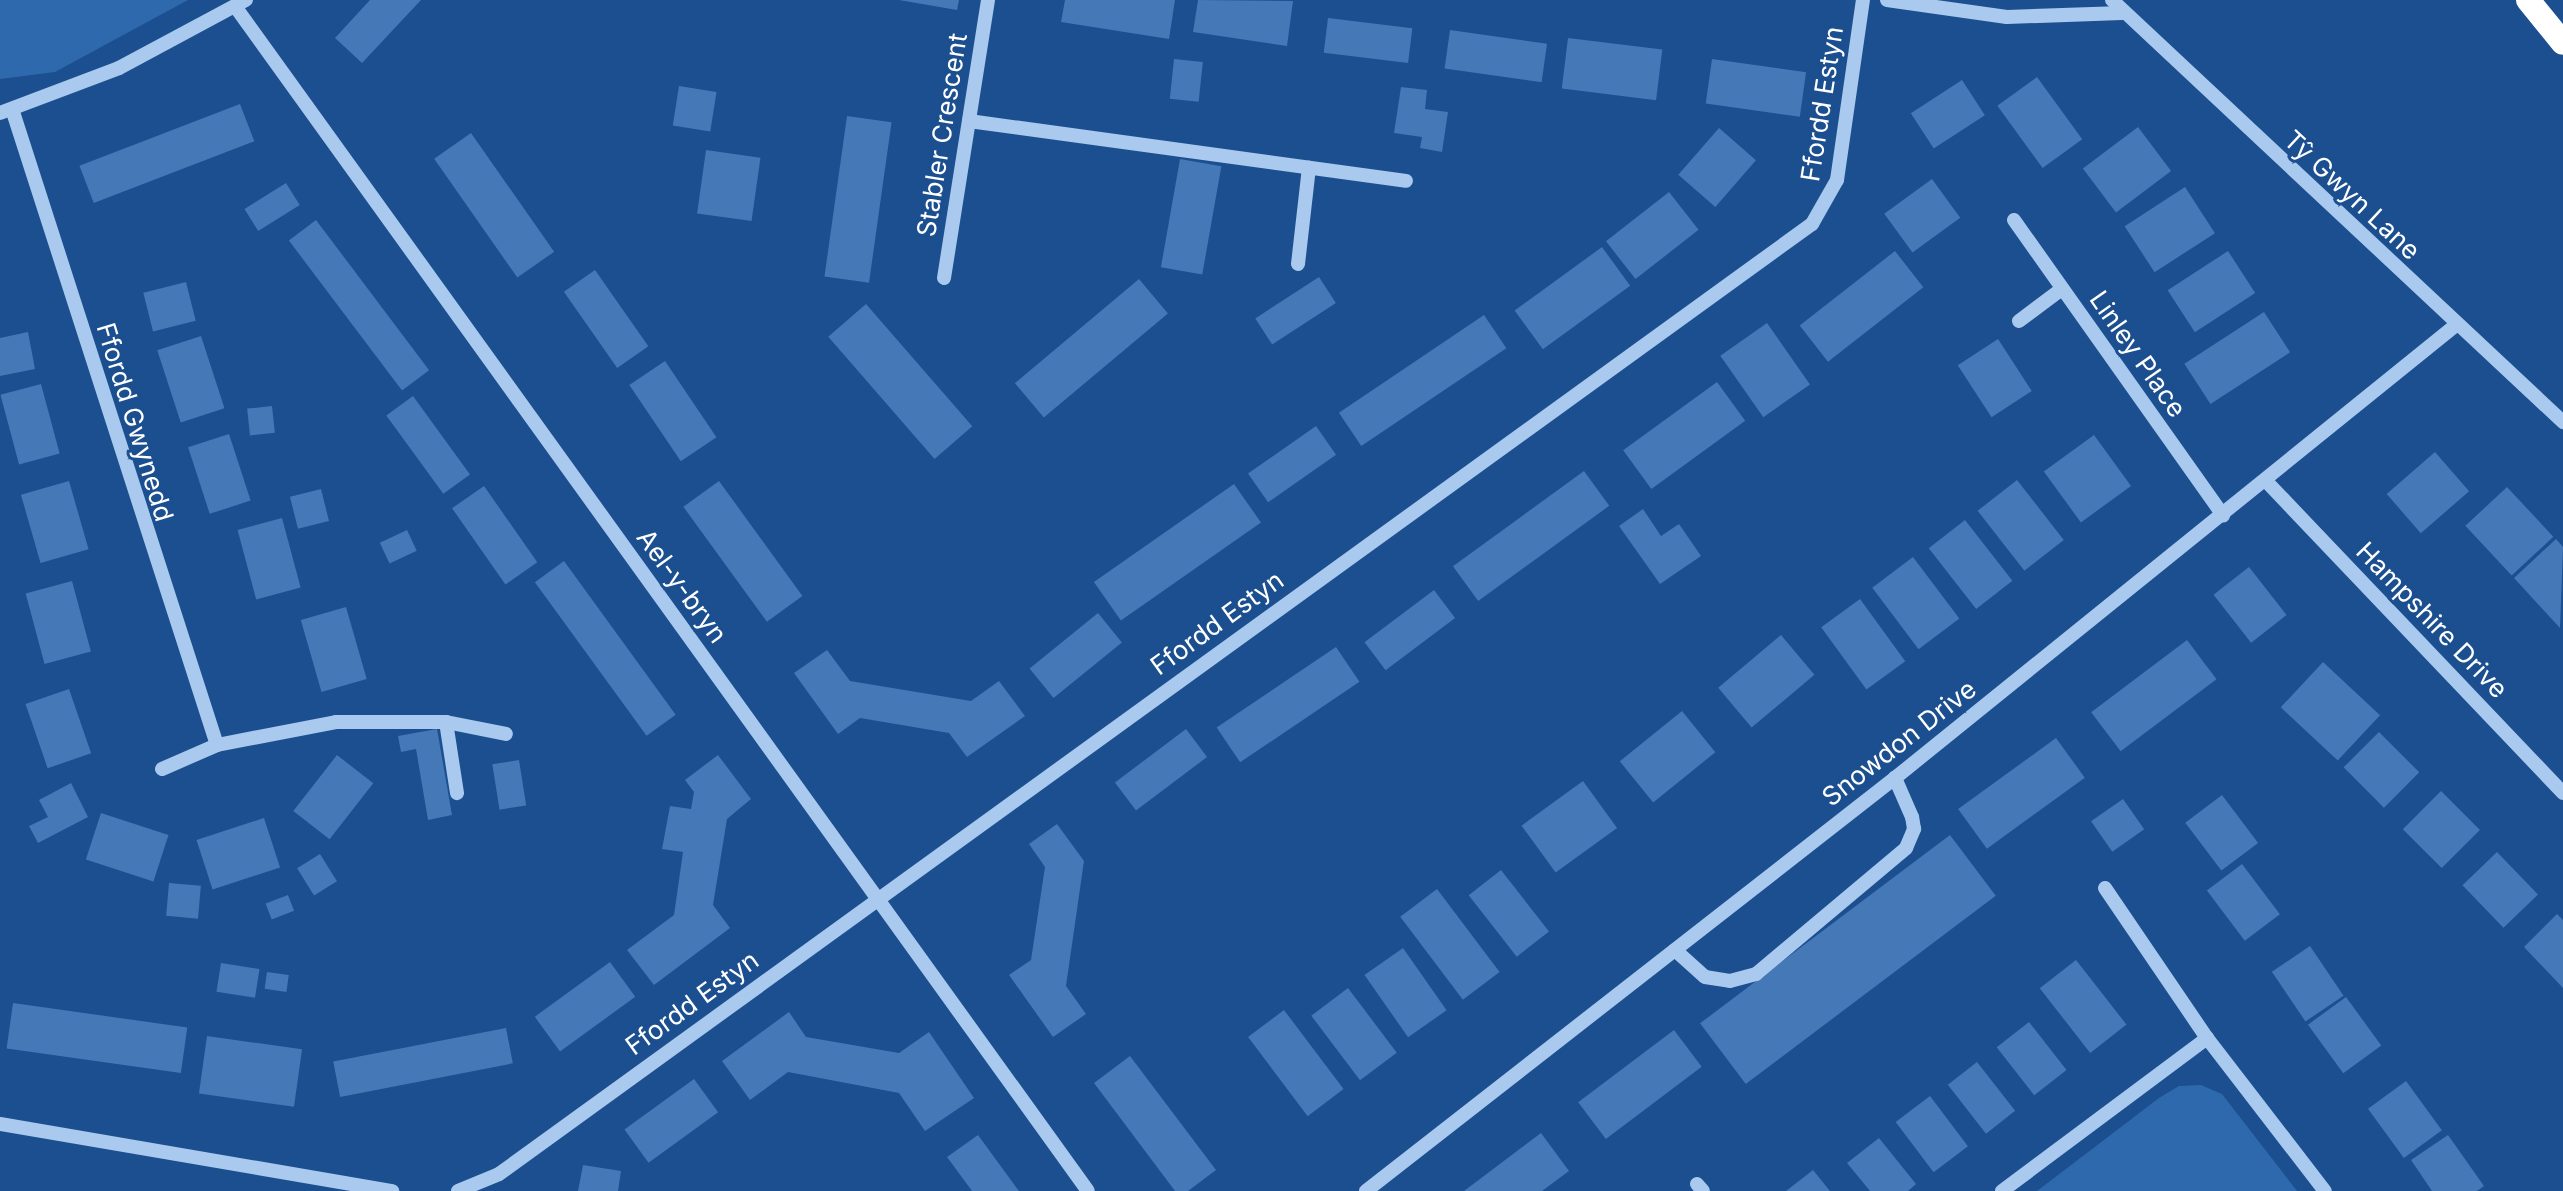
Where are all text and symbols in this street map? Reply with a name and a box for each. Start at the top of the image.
street label: Ffordd Estyn [1794,24,1850,184]
street label: Stabler Crescent [911,31,973,239]
street label: Tŷ Gwyn Lane [2277,124,2427,266]
street label: Linley Place [2083,285,2193,423]
street label: Ffordd Gwynedd [90,319,180,525]
street label: Ael-y-bryn [630,523,734,649]
street label: Hampshire Drive [2350,536,2514,704]
street label: Ffordd Estyn [1144,564,1290,682]
street label: Snowdon Drive [1816,673,1982,813]
street label: Ffordd Estyn [619,944,765,1062]

